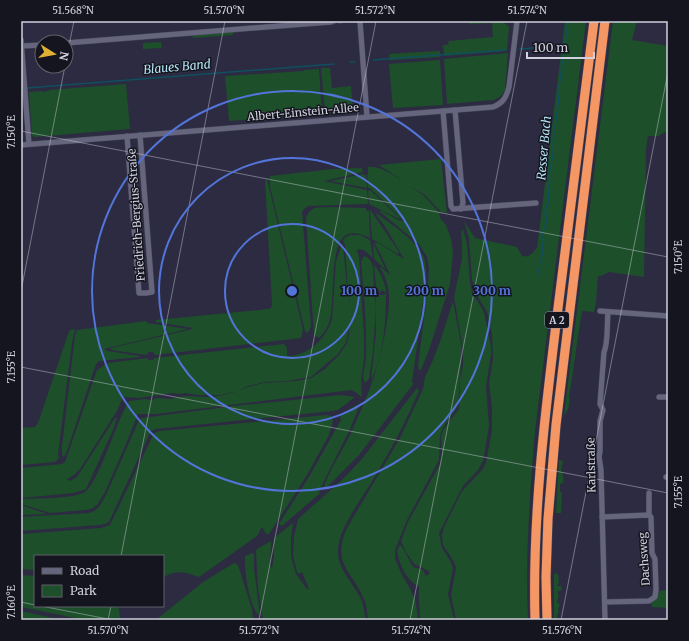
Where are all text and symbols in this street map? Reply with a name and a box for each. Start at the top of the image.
text: 51.568°N [52,4,94,17]
text: 51.570°N [203,4,245,17]
text: 51.572°N [355,4,396,17]
text: 51.574°N [507,4,547,17]
north arrow [34,34,74,74]
scale bar [527,34,594,60]
text: 100 m [533,40,568,55]
text: N [56,50,72,62]
water label: Blaues Band [143,56,211,77]
street label: Albert-Einstein-Allee [246,100,360,124]
text: 7.150°E [5,115,18,149]
water label: Resser Bach [533,115,554,181]
street label: Friedrich-Bergius-Straße [124,148,148,282]
text: 7.150°E [672,240,685,274]
text: 100 m [341,283,377,298]
text: 200 m [406,283,444,298]
text: 300 m [473,283,511,298]
centre of rings [285,284,299,298]
road number: A 2 [545,312,569,328]
text: 7.155°E [5,350,18,383]
street label: Karlstraße [584,437,598,493]
text: 7.155°E [672,475,685,508]
street label: Dachsweg [635,531,653,586]
legend [34,555,164,607]
text: Road [70,563,99,578]
text: Park [70,583,97,598]
text: 7.160°E [5,584,18,619]
text: 51.570°N [87,624,129,637]
text: 51.572°N [239,624,280,637]
text: 51.574°N [391,624,431,637]
text: 51.576°N [542,624,582,637]

